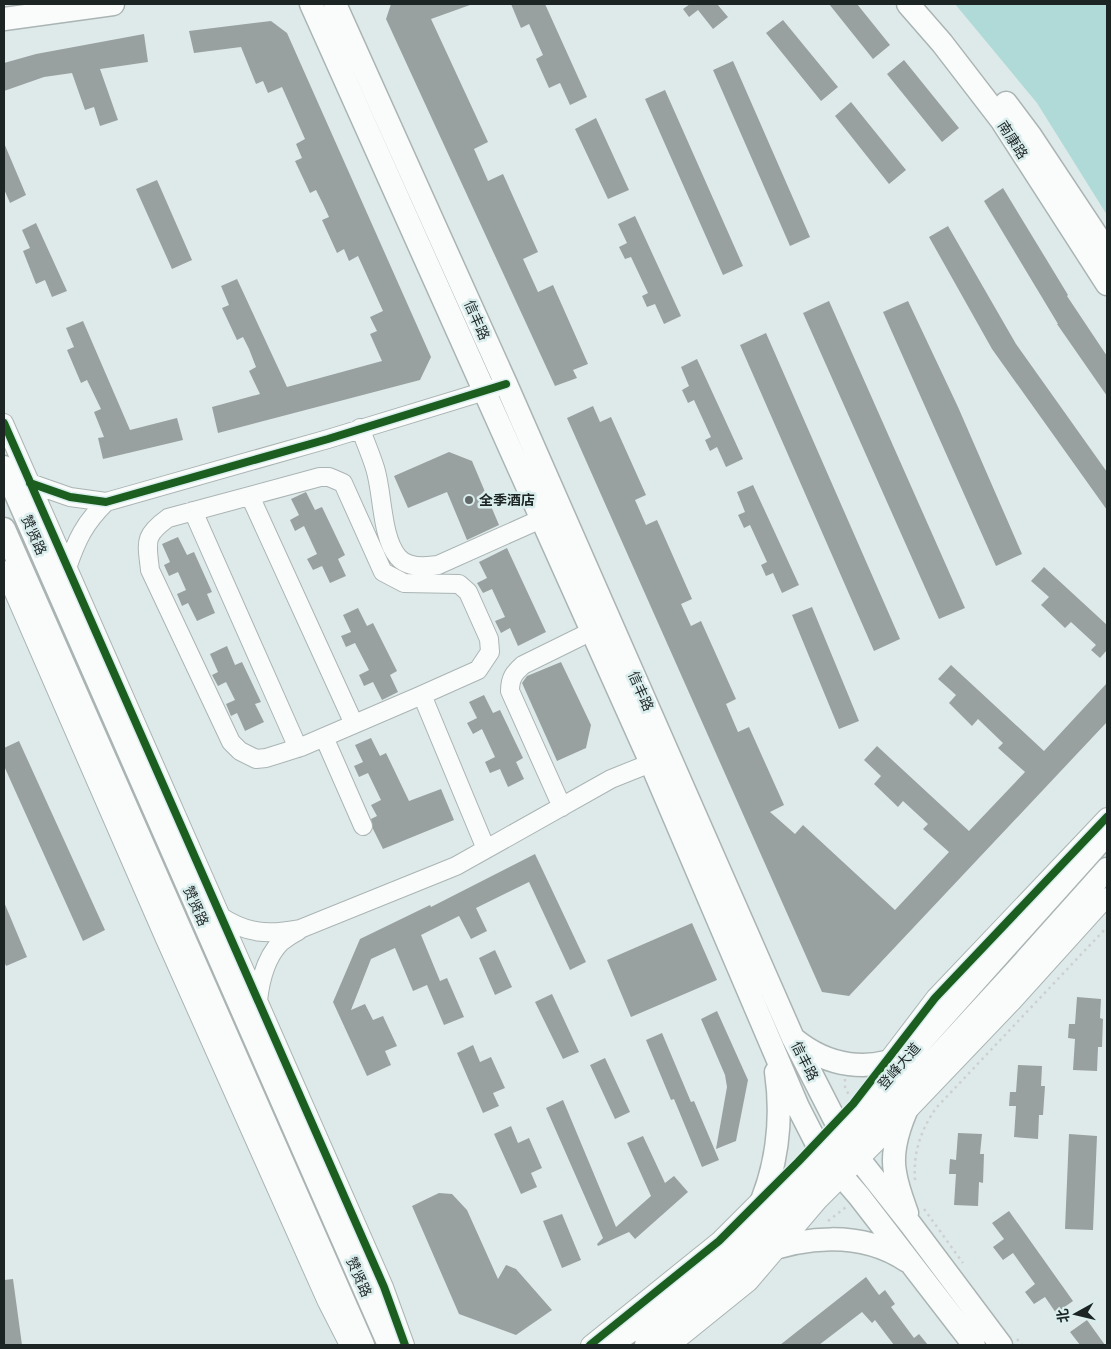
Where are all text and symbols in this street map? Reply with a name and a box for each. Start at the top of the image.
street label: 南康路 [995,118,1031,162]
street label: 信丰路 [461,298,493,342]
place label: 全季酒店 [479,492,535,508]
marker: 全季酒店 [463,494,475,506]
street label: 赞贤路 [18,513,50,557]
street label: 信丰路 [625,669,657,713]
street label: 赞贤路 [180,884,212,928]
street label: 信丰路 [788,1039,822,1083]
street label: 登峰大道 [875,1040,923,1092]
street label: 赞贤路 [343,1255,375,1299]
north arrow [1051,1289,1101,1339]
text: 北 [1054,1308,1072,1324]

